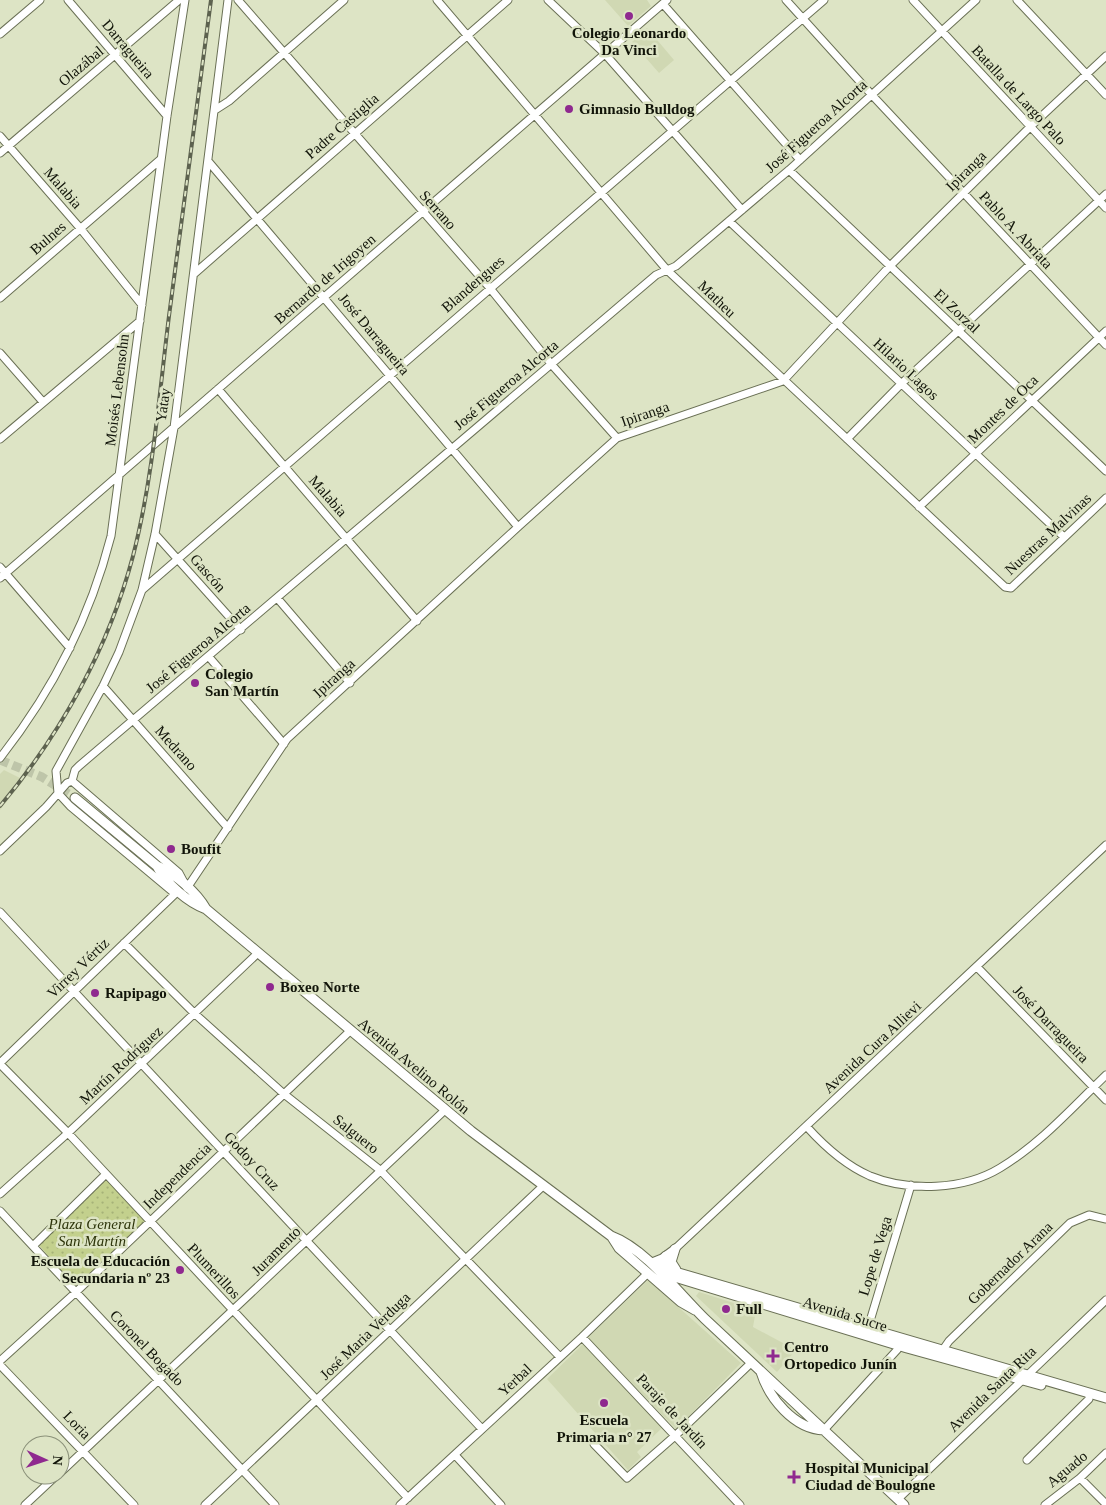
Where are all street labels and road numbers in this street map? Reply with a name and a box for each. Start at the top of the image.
street label: Darragueira [99,16,157,82]
street label: Batalla de Largo Palo [969,42,1069,148]
street label: Olazábal [55,43,107,89]
street label: José Figueroa Alcorta [762,76,870,176]
street label: Padre Castiglia [302,90,382,162]
street label: Ipiranga [943,147,990,194]
street label: Malabia [41,164,85,212]
street label: Serrano [416,187,460,233]
street label: Pablo A. Abriata [976,188,1056,272]
street label: Bulnes [27,218,69,258]
street label: Bernardo de Irigoyen [271,231,379,327]
street label: Blandengues [439,252,508,315]
street label: Matheu [695,277,739,321]
street label: El Zorzal [931,286,983,336]
street label: José Darragueira [335,290,413,378]
street label: Moisés Lebensohn [102,332,132,447]
street label: Hilario Lagos [870,335,942,403]
street label: José Figueroa Alcorta [451,337,562,433]
street label: Montes de Oca [965,371,1041,446]
street label: Yatay [153,386,173,423]
street label: Ipiranga [619,398,672,430]
street label: Malabia [306,472,350,520]
street label: Nuestras Malvinas [1002,490,1095,578]
street label: Gascón [187,551,229,595]
street label: José Figueroa Alcorta [143,600,254,696]
street label: Ipiranga [310,655,358,701]
street label: Medrano [152,723,200,773]
street label: Virrey Vértiz [44,935,112,1001]
street label: José Darragueira [1010,982,1092,1066]
street label: Avenida Cura Allievi [820,998,924,1096]
street label: Avenida Avelino Rolón [355,1015,473,1118]
street label: Martín Rodríguez [76,1022,166,1107]
street label: Salguero [330,1111,382,1157]
street label: Godoy Cruz [221,1129,283,1194]
street label: Independencia [140,1140,214,1212]
street label: Lope de Vega [855,1214,895,1298]
street label: Gobernador Arana [964,1218,1056,1307]
street label: Juramento [248,1223,304,1279]
street label: Plumerillos [185,1240,244,1302]
street label: José Maria Verduga [317,1289,414,1383]
street label: Avenida Sucre [801,1294,890,1335]
street label: Coronel Bogado [107,1307,187,1389]
street label: Avenida Santa Rita [945,1343,1039,1435]
street label: Yerbal [495,1361,535,1399]
street label: Paraje de Jardín [633,1371,711,1452]
street label: Loria [60,1408,94,1442]
street label: Aguado [1044,1448,1090,1490]

